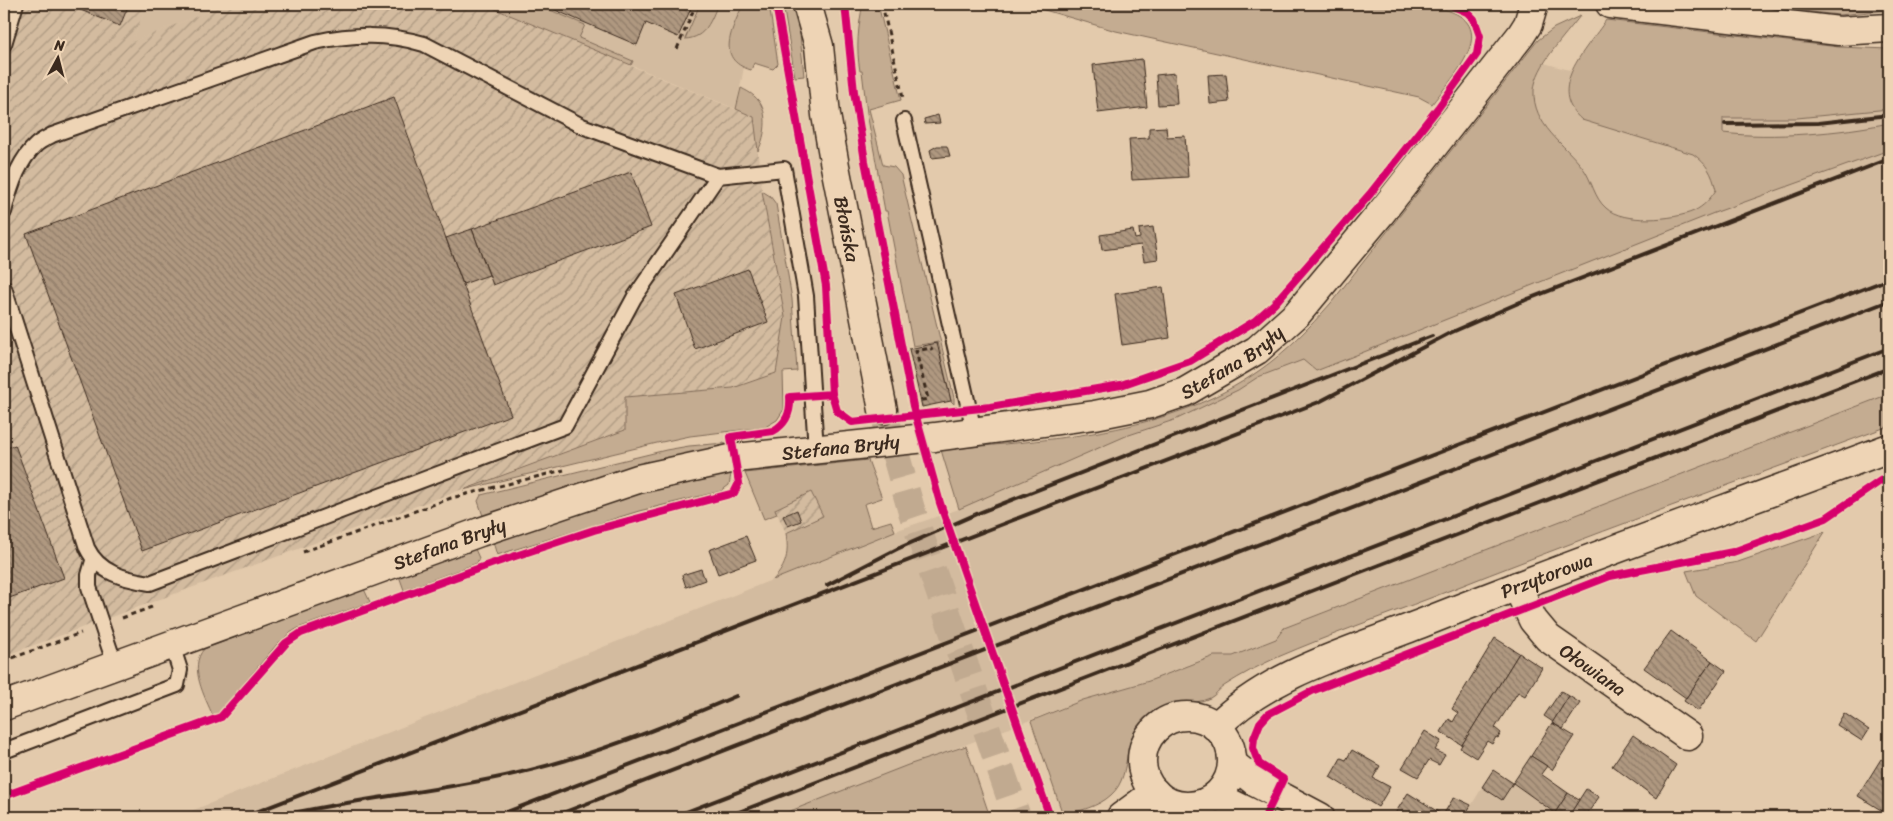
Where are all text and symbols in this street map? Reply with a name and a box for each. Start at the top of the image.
north arrow [32,32,82,82]
text: N [52,32,66,59]
street label: Błońska [825,193,870,265]
street label: Stefana Bryły [1174,317,1292,408]
street label: Stefana Bryły [780,424,902,469]
street label: Stefana Bryły [388,508,510,579]
street label: Przytorowa [1496,542,1598,608]
street label: Ołowiana [1552,634,1634,705]

